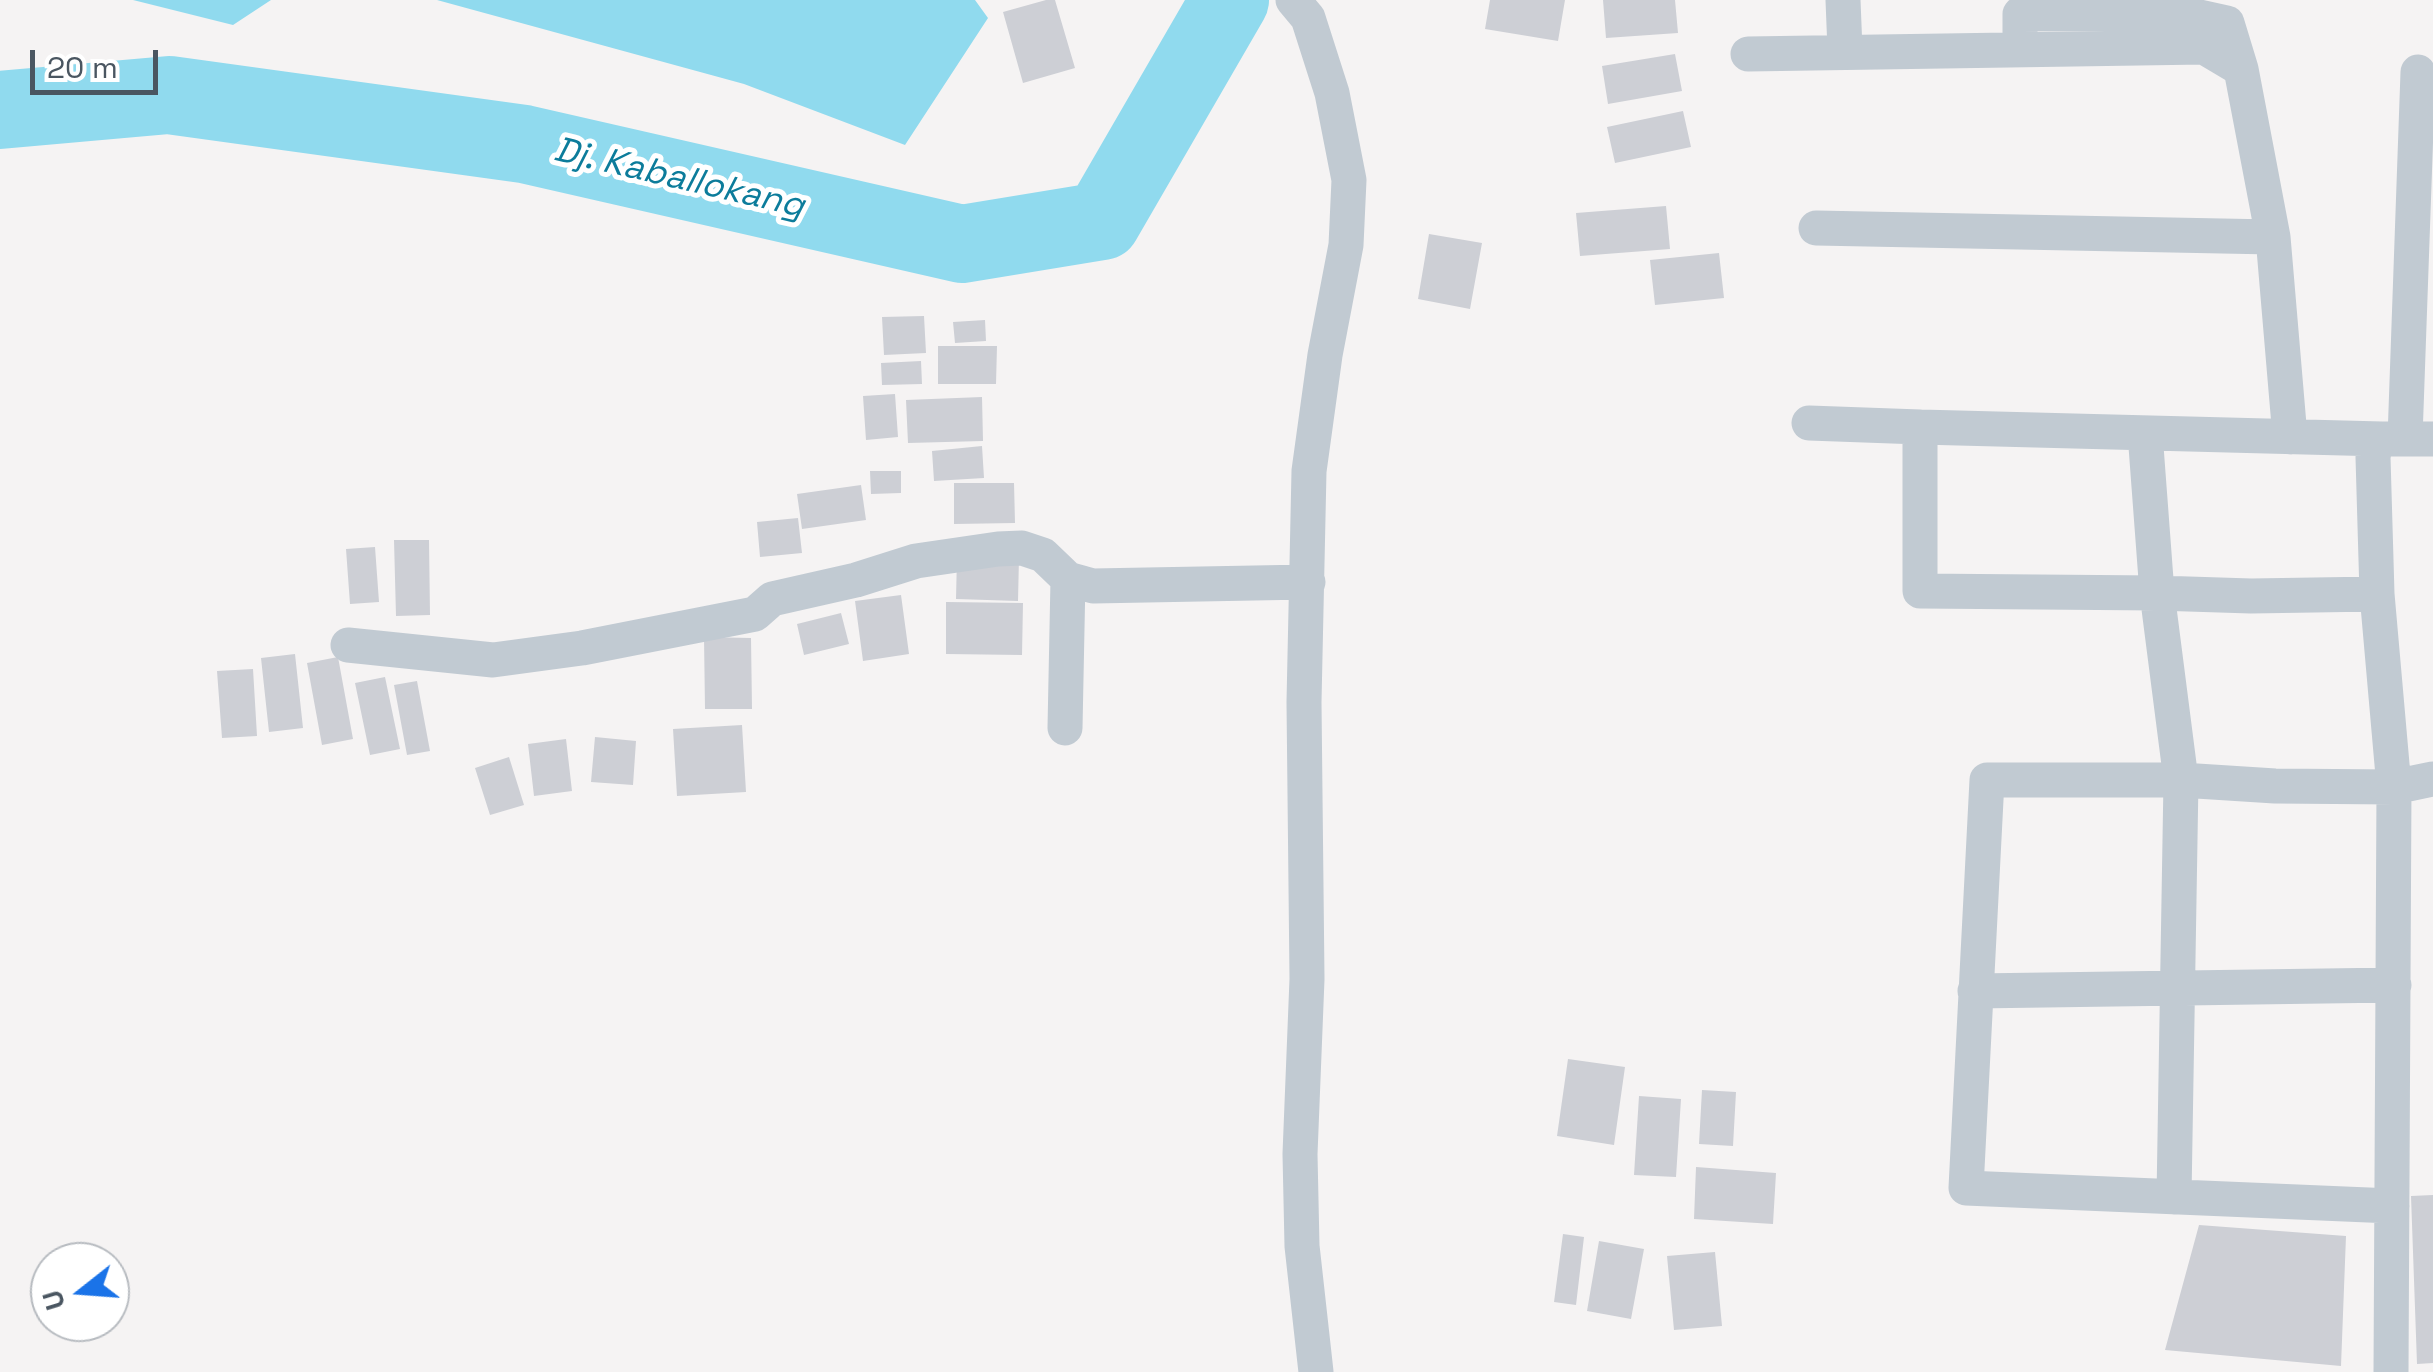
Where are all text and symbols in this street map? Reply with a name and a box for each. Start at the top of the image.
scale bar [35,30,162,92]
text: 20 m [47,48,118,87]
water label: Dj. Kaballokang [550,130,808,228]
north arrow [30,1242,130,1342]
text: U [33,1286,73,1314]

